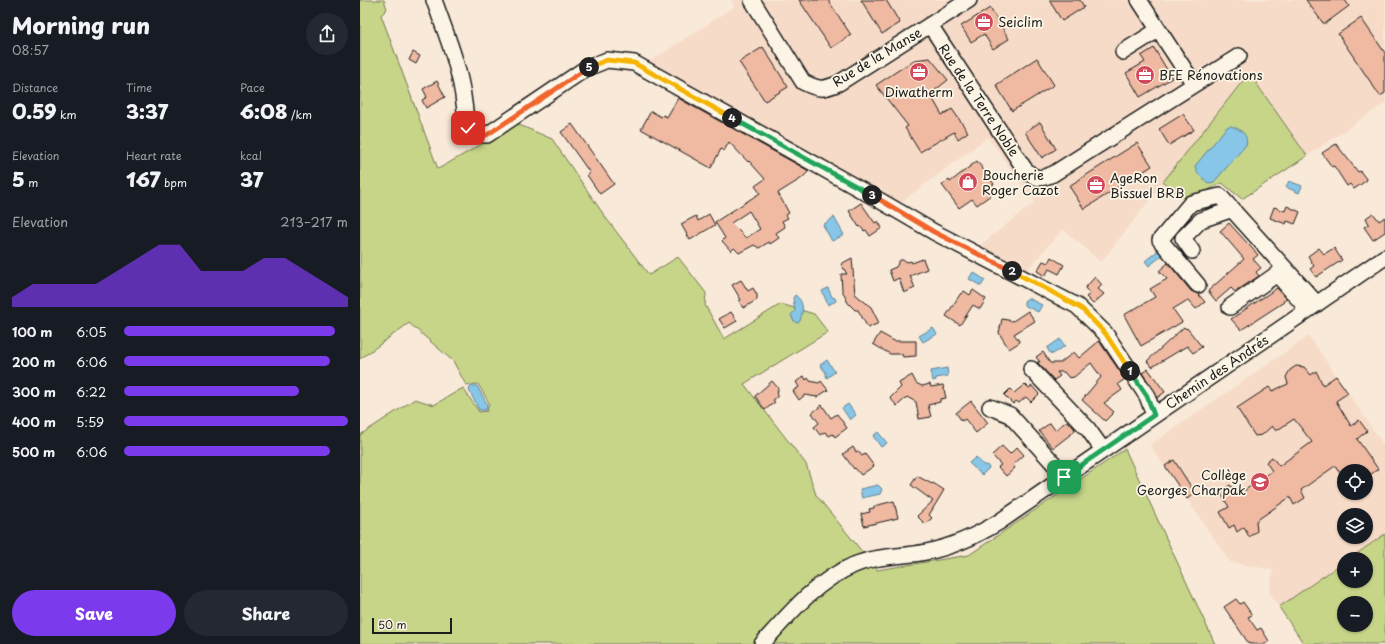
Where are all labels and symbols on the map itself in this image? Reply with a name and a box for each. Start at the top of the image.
office icon: Seiclim [973,11,995,33]
place label: Seiclim [998,12,1043,31]
street label: Rue de la Manse [829,22,925,91]
street label: Rue de la Terre Noble [935,40,1024,160]
pin: 5 [579,57,599,77]
office icon: Diwatherm [908,61,930,83]
office icon: BFE Rénovations [1134,64,1156,86]
place label: BFE Rénovations [1159,65,1263,84]
place label: Diwatherm [885,82,953,101]
pin: 4 [722,108,742,128]
pin [451,111,485,145]
place label: Boucherie Roger Cazot [982,165,1059,199]
place label: AgeRon Bissuel BRB [1110,168,1184,202]
shop icon: Boucherie Roger Cazot [957,171,979,193]
office icon: AgeRon Bissuel BRB [1085,174,1107,196]
pin: 3 [862,185,882,205]
pin: 2 [1002,261,1022,281]
street label: Chemin des Andrés [1161,330,1272,413]
pin: 1 [1120,361,1140,381]
pin [1047,460,1081,494]
place label: Collège Georges Charpak [1137,465,1246,499]
school or university icon: Collège Georges Charpak [1249,471,1271,493]
scale bar [372,616,452,635]

